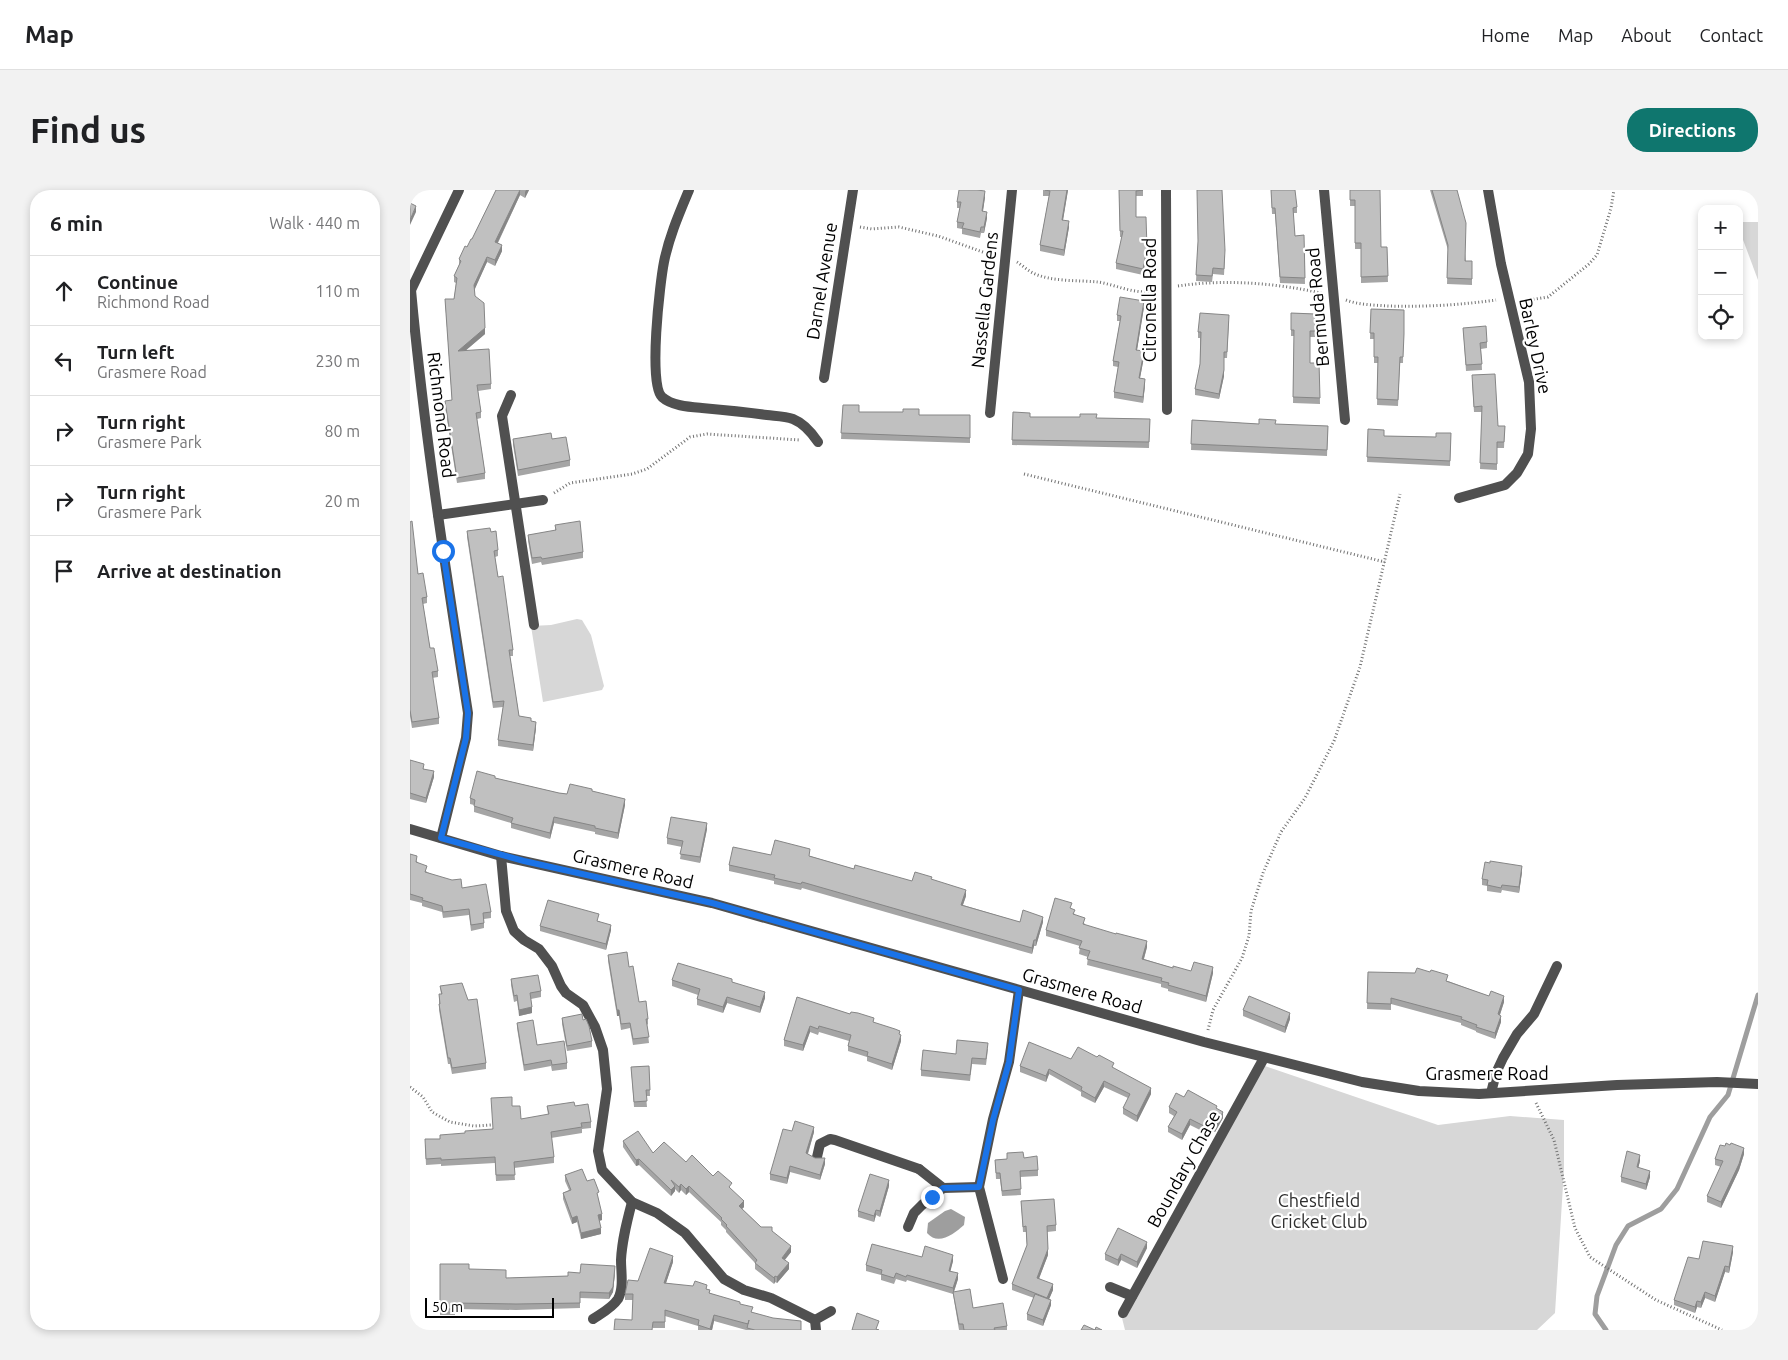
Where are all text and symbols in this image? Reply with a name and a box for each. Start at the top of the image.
text: Map [25,21,74,48]
text: Home [1481,25,1530,45]
text: Map [1558,25,1593,45]
text: About [1621,25,1671,45]
text: Contact [1699,25,1763,45]
button: Directions [1627,108,1758,152]
text: Find us [30,110,146,150]
map controls [1698,205,1743,340]
button: + [1698,205,1743,250]
text: 6 min [50,211,103,235]
text: Walk · 440 m [269,214,360,232]
street label: Darnel Avenue [802,221,840,341]
street label: Nassella Gardens [967,231,1001,369]
street label: Citronella Road [1139,238,1159,362]
street label: Bermuda Road [1302,247,1332,367]
button: − [1698,250,1743,295]
text: Continue [97,271,178,293]
icon: ahead [50,277,78,305]
text: 110 m [315,282,360,300]
text: Richmond Road [97,293,210,311]
button: locate [1698,295,1743,340]
street label: Barley Drive [1516,296,1556,396]
text: Turn left [97,341,175,363]
icon: left [50,347,78,375]
street label: Richmond Road [424,351,460,479]
text: 230 m [315,352,360,370]
text: Grasmere Road [97,363,207,381]
text: Turn right [97,411,185,433]
icon: right [50,417,78,445]
text: 80 m [324,422,360,440]
text: Grasmere Park [97,433,202,451]
text: Turn right [97,481,185,503]
icon: right [50,487,78,515]
text: 20 m [324,492,360,510]
text: Grasmere Park [97,503,202,521]
route start [432,540,455,563]
icon: arrive [50,557,78,585]
text: Arrive at destination [97,560,282,582]
street label: Grasmere Road [571,844,696,892]
street label: Grasmere Road [1020,963,1144,1017]
street label: Grasmere Road [1425,1063,1549,1083]
street label: Boundary Chase [1143,1107,1224,1230]
route end [921,1186,944,1209]
park label: Chestfield Cricket Club [1270,1190,1368,1231]
scale bar [425,1295,554,1318]
text: 50 m [432,1299,463,1315]

